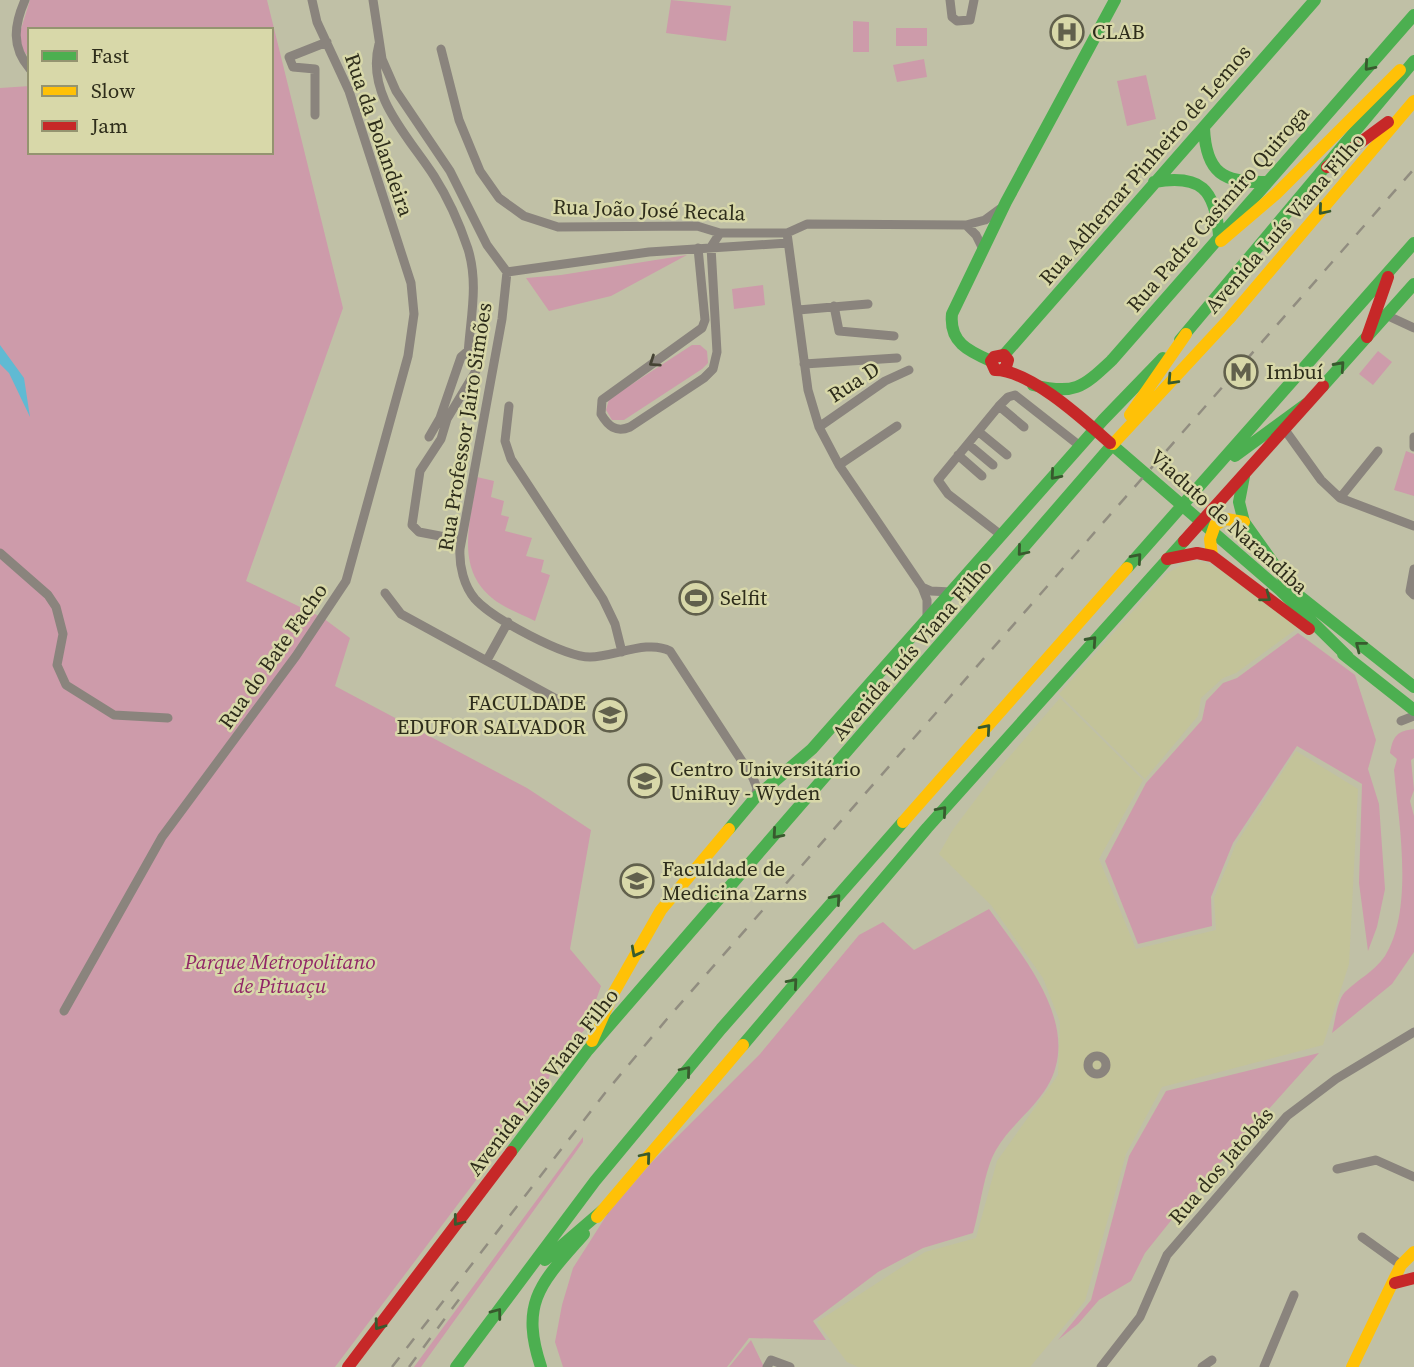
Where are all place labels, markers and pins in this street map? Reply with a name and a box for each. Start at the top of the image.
hospital icon: CLAB [1048,13,1086,51]
place label: CLAB [1092,17,1145,46]
metro station icon: Imbuí [1222,353,1260,391]
place label: Imbuí [1266,357,1323,386]
sports icon: Selfit [677,579,715,617]
place label: Selfit [720,583,767,612]
place label: FACULDADE EDUFOR SALVADOR [397,688,586,741]
school or university icon: FACULDADE EDUFOR SALVADOR [591,696,629,734]
place label: Centro Universitário UniRuy - Wyden [670,754,861,807]
school or university icon: Centro Universitário UniRuy - Wyden [626,762,664,800]
place label: Faculdade de Medicina Zarns [662,854,807,907]
school or university icon: Faculdade de Medicina Zarns [618,862,656,900]

